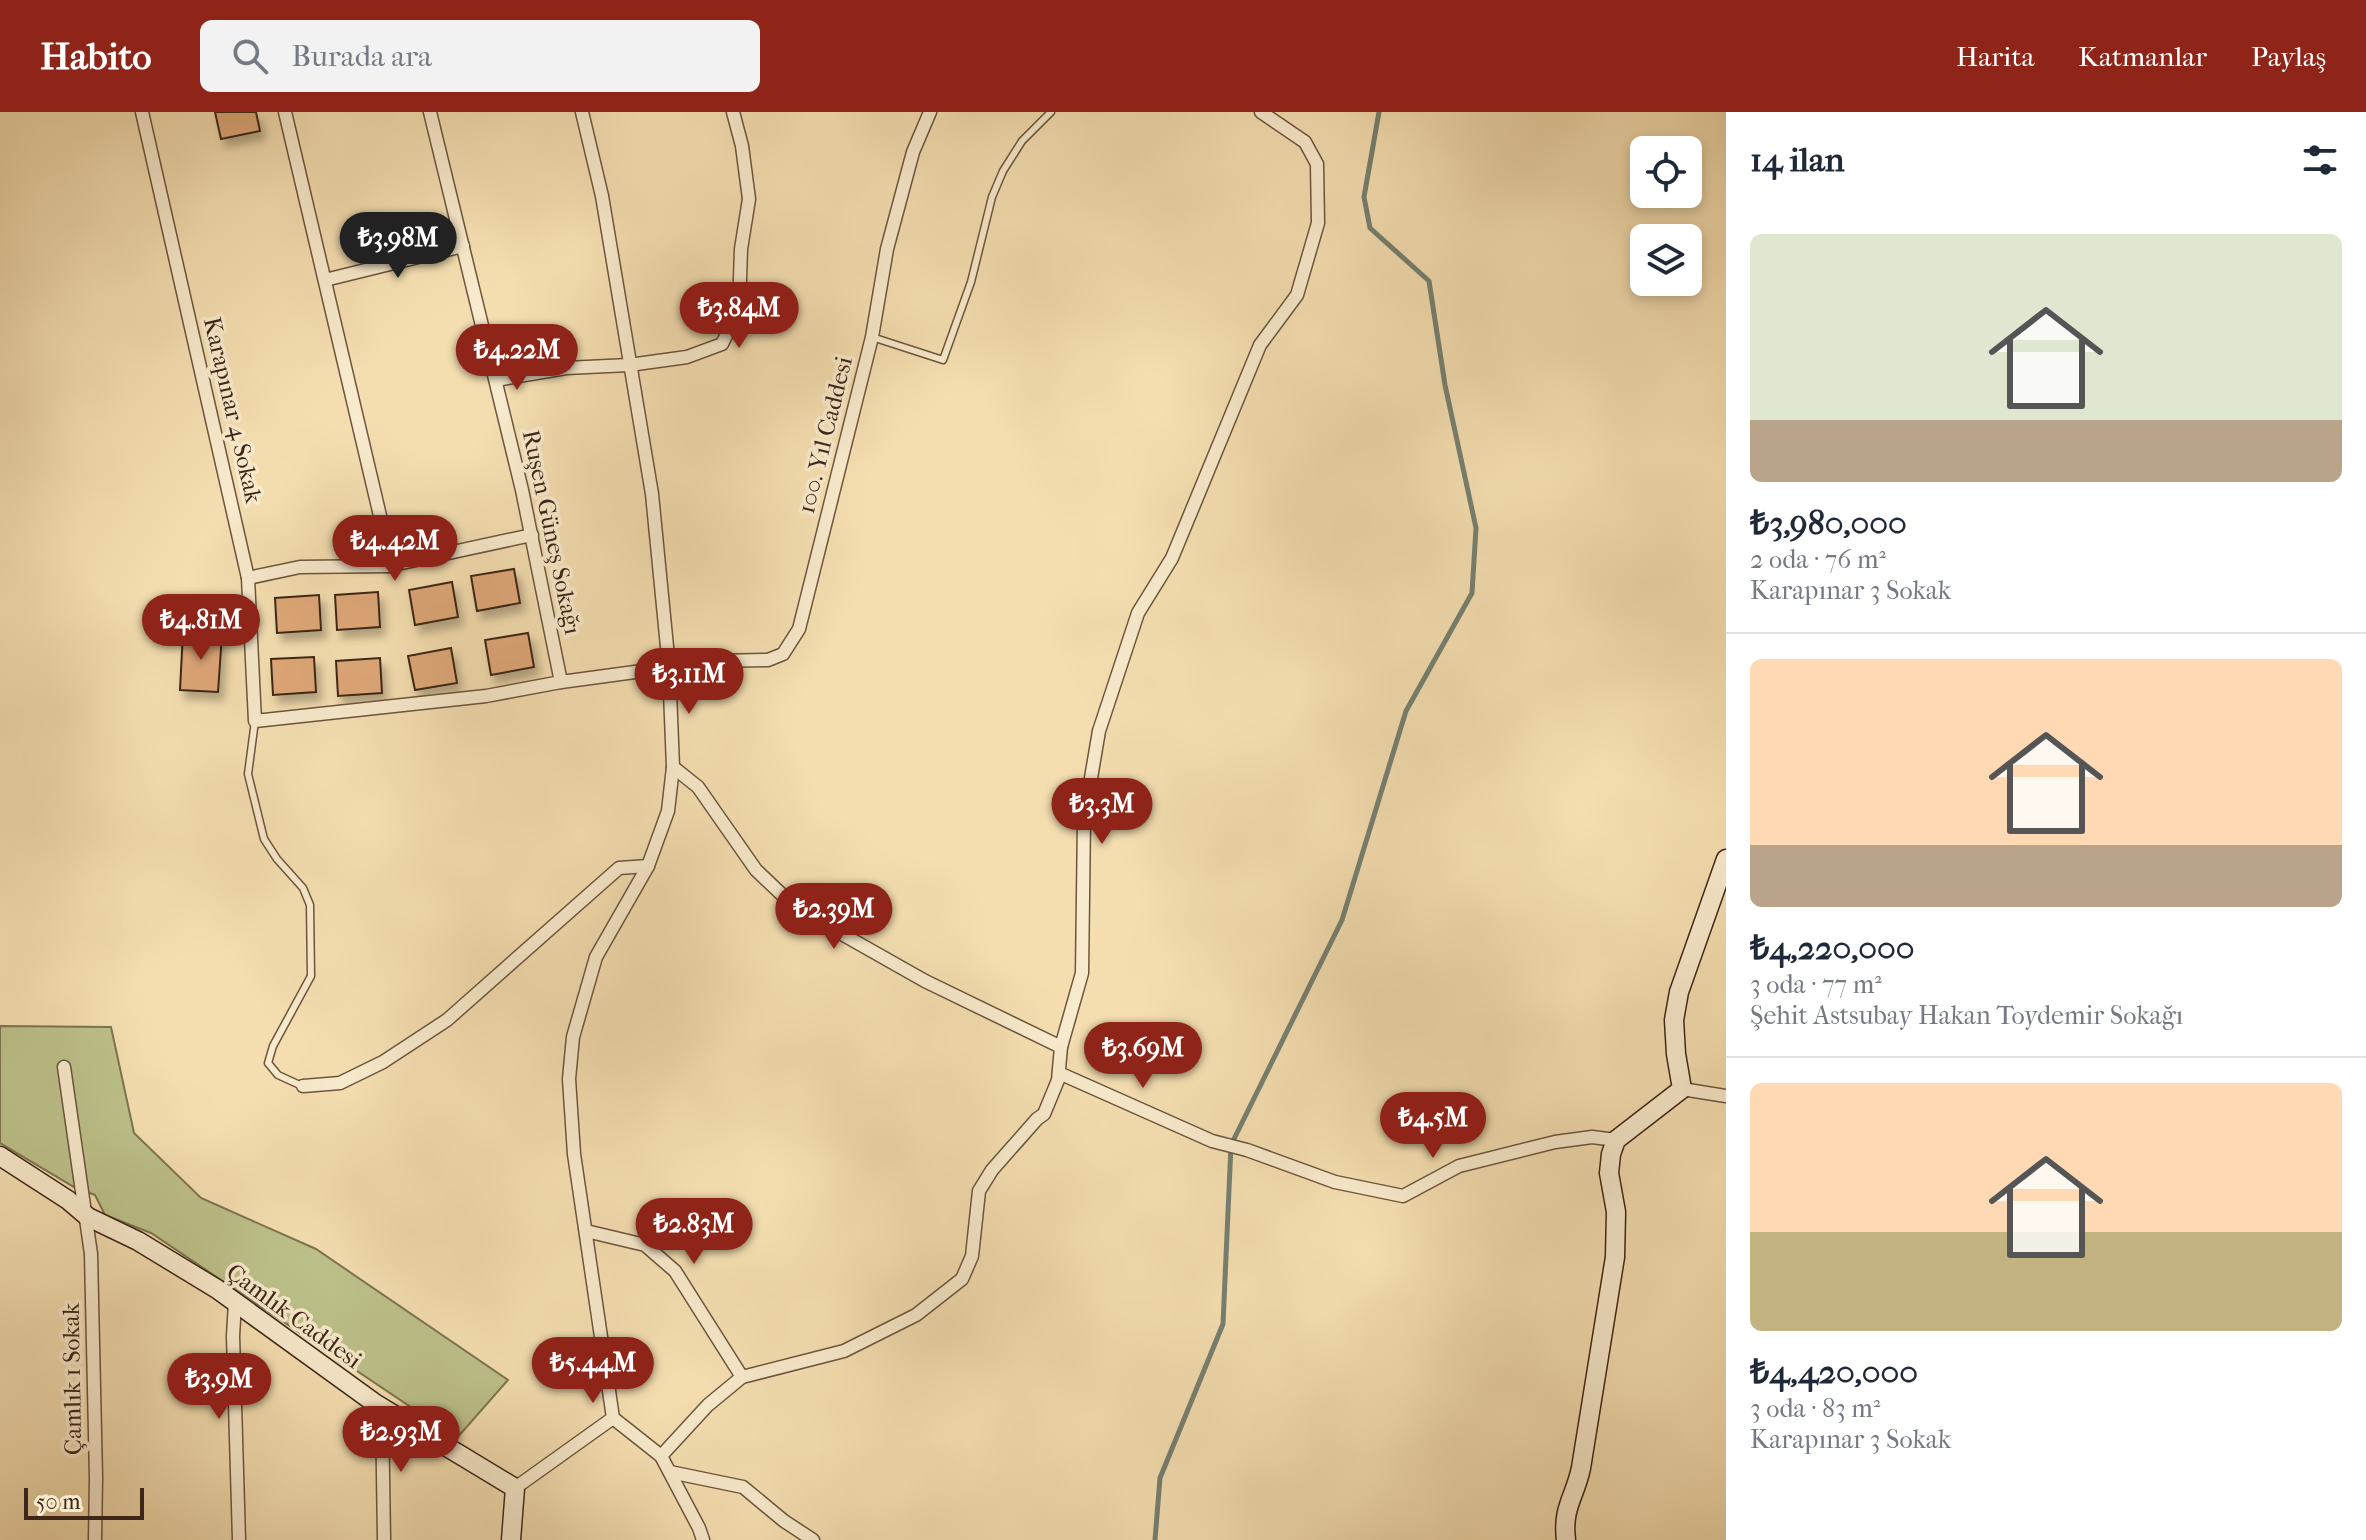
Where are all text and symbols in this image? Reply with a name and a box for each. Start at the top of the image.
search box [200,20,760,92]
text: Habito [40,34,152,79]
icon: search [228,34,272,78]
text: Burada ara [292,39,432,74]
text: Harita [1956,40,2034,73]
text: Katmanlar [2078,40,2207,73]
text: Paylaş [2251,40,2326,73]
map controls [1630,136,1702,296]
button: locate [1630,136,1702,208]
icon: filters [2298,138,2342,182]
text: 14 ilan [1750,140,1844,180]
pin: ₺3.98M [333,212,463,280]
text: ₺3.98M [358,222,438,253]
button: layers [1630,224,1702,296]
pin: ₺3.84M [674,282,804,350]
icon: home [1974,286,2118,430]
text: ₺3.84M [698,292,780,323]
street label: Karapınar 4 Sokak [198,314,268,506]
pin: ₺4.22M [452,324,582,392]
text: ₺4.22M [474,334,560,365]
street label: 100. Yıl Caddesi [792,353,858,517]
street label: Ruşen Güneş Sokağı [516,427,587,637]
text: ₺3,980,000 [1750,503,1907,543]
pin: ₺4.42M [330,515,460,583]
text: ₺4.42M [350,525,440,556]
text: 2 oda · 76 m² [1750,544,1886,575]
text: Karapınar 3 Sokak [1750,575,1951,606]
pin: ₺4.81M [136,594,266,662]
text: ₺4.81M [160,604,242,635]
pin: ₺3.11M [624,648,754,716]
text: ₺3.11M [653,658,725,689]
icon: home [1974,711,2118,855]
pin: ₺3.3M [1046,778,1158,846]
text: ₺3.3M [1070,788,1135,819]
pin: ₺2.39M [769,883,899,951]
text: ₺2.39M [793,893,875,924]
text: ₺4,220,000 [1750,928,1915,968]
text: 3 oda · 77 m² [1750,969,1882,1000]
text: Şehit Astsubay Hakan Toydemir Sokağı [1750,1000,2183,1031]
pin: ₺3.69M [1078,1022,1208,1090]
text: ₺3.69M [1102,1032,1184,1063]
pin: ₺4.5M [1377,1092,1489,1160]
text: ₺4.5M [1398,1102,1468,1133]
icon: home [1974,1135,2118,1279]
pin: ₺2.83M [629,1198,759,1266]
text: ₺2.83M [654,1208,734,1239]
street label: Çamlık Caddesi [221,1258,367,1374]
street label: Çamlık 1 Sokak [57,1302,87,1455]
pin: ₺5.44M [528,1337,658,1405]
text: ₺5.44M [550,1347,636,1378]
text: ₺4,420,000 [1750,1352,1918,1392]
pin: ₺3.9M [163,1353,275,1421]
text: ₺3.9M [185,1363,253,1394]
text: 3 oda · 83 m² [1750,1393,1880,1424]
pin: ₺2.93M [336,1406,466,1474]
text: ₺2.93M [361,1416,441,1447]
text: Karapınar 3 Sokak [1750,1424,1951,1455]
scale bar [24,1484,144,1520]
text: 50 m [36,1489,81,1515]

